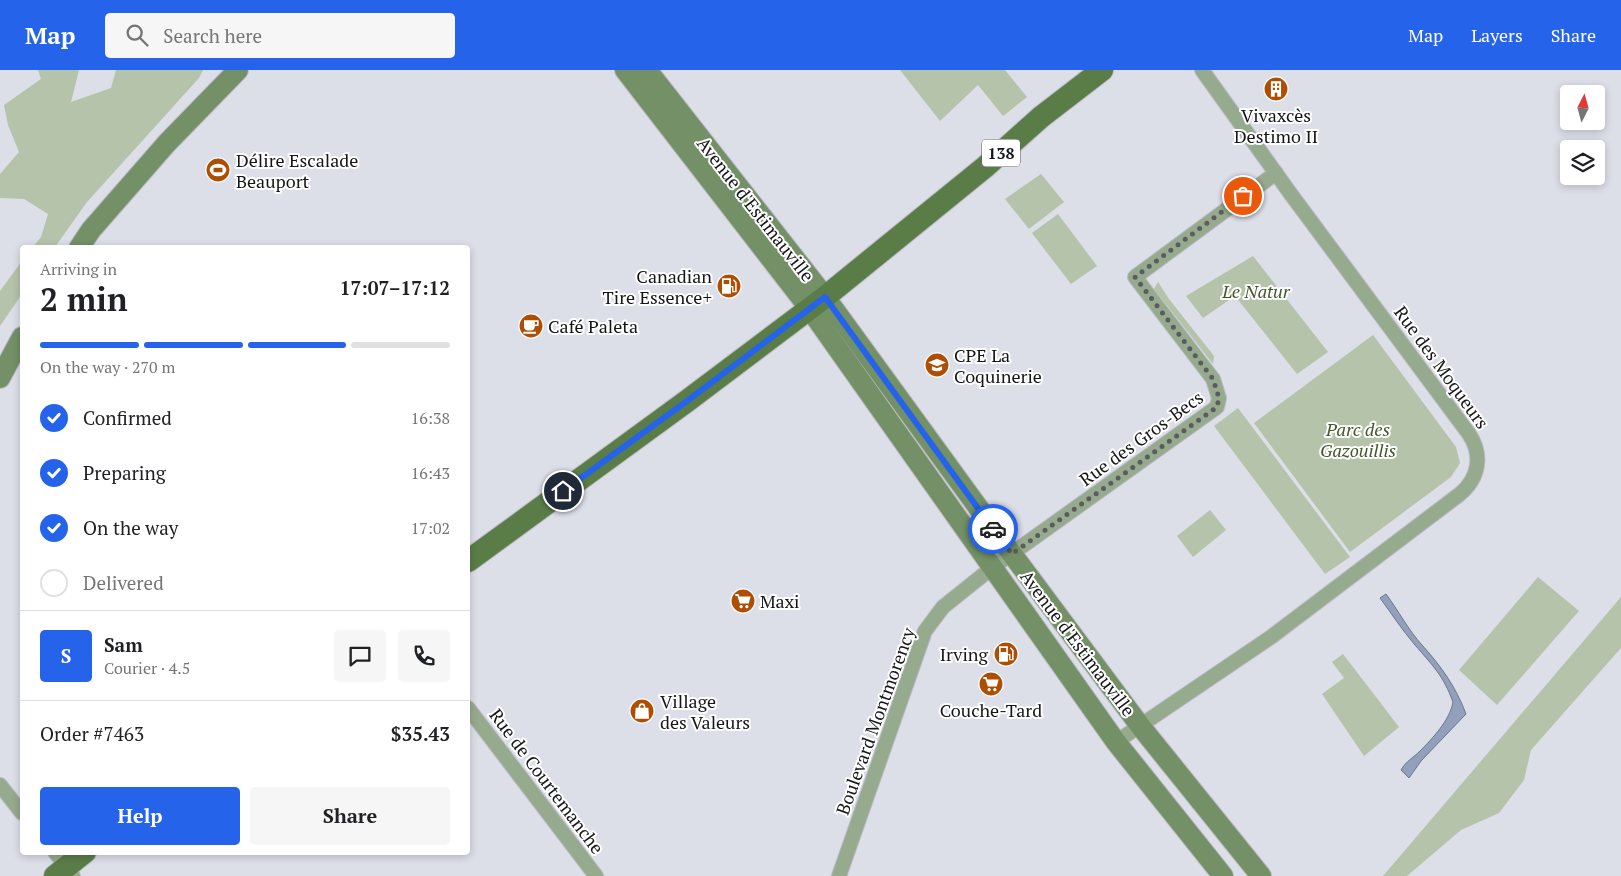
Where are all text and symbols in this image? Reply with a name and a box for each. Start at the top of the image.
search box [105,13,455,58]
text: Map [25,19,75,51]
icon: search [123,21,151,49]
text: Search here [163,23,262,48]
text: Map [1408,23,1443,47]
text: Layers [1471,23,1523,47]
text: Share [1551,23,1596,47]
building icon: Vivaxcès Destimo II [1263,76,1289,102]
north arrow [1560,85,1605,130]
map controls [1560,85,1605,185]
place label: Vivaxcès Destimo II [1234,103,1318,148]
street label: Avenue d'Estimauville [692,132,820,286]
road number: 138 [982,140,1020,166]
button: layers [1560,140,1605,185]
place label: Délire Escalade Beauport [236,148,358,193]
sports icon: Délire Escalade Beauport [205,157,231,183]
pin [1222,175,1264,217]
icon: bag [1229,182,1257,210]
text: Arriving in [40,258,117,280]
place label: Canadian Tire Essence+ [603,264,712,309]
fuel station icon: Canadian Tire Essence+ [716,273,742,299]
text: 17:07–17:12 [340,275,450,300]
text: 2 min [40,278,128,320]
park label: Le Natur [1221,279,1291,303]
street label: Rue des Moqueurs [1389,301,1495,433]
cafe icon: Café Paleta [518,313,544,339]
place label: Café Paleta [548,314,638,338]
place label: CPE La Coquinerie [954,343,1042,388]
school or university icon: CPE La Coquinerie [924,352,950,378]
text: On the way · 270 m [40,356,175,378]
street label: Rue des Gros-Becs [1074,385,1208,491]
icon: check [40,404,68,432]
text: Confirmed [83,405,172,430]
text: 16:38 [411,407,450,429]
park label: Parc des Gazouillis [1320,417,1396,462]
icon: check [40,459,68,487]
text: Preparing [83,460,166,485]
text: 16:43 [411,462,450,484]
pin [542,470,584,512]
icon: home [549,477,577,505]
courier [968,504,1018,554]
icon: check [40,514,68,542]
text: On the way [83,515,178,540]
icon: car [979,515,1007,543]
text: 17:02 [411,517,450,539]
street label: Avenue d'Estimauville [1015,565,1141,721]
text: Delivered [83,570,164,595]
supermarket icon: Maxi [730,588,756,614]
place label: Maxi [760,589,799,613]
street label: Boulevard Montmorency [830,623,920,818]
button: chat [334,630,386,682]
button: phone [398,630,450,682]
text: Sam [104,632,143,657]
fuel station icon: Irving [993,641,1019,667]
place label: Irving [940,642,989,666]
text: S [61,643,71,668]
text: Courier · 4.5 [104,657,190,679]
supermarket icon: Couche-Tard [978,671,1004,697]
place label: Village des Valeurs [660,689,750,734]
shop icon: Village des Valeurs [629,698,655,724]
place label: Couche-Tard [940,698,1042,722]
street label: Rue de Courtemanche [484,703,610,859]
text: Order #7463 [40,721,144,746]
text: $35.43 [391,721,450,746]
button: Help [40,787,240,845]
button: Share [250,787,450,845]

